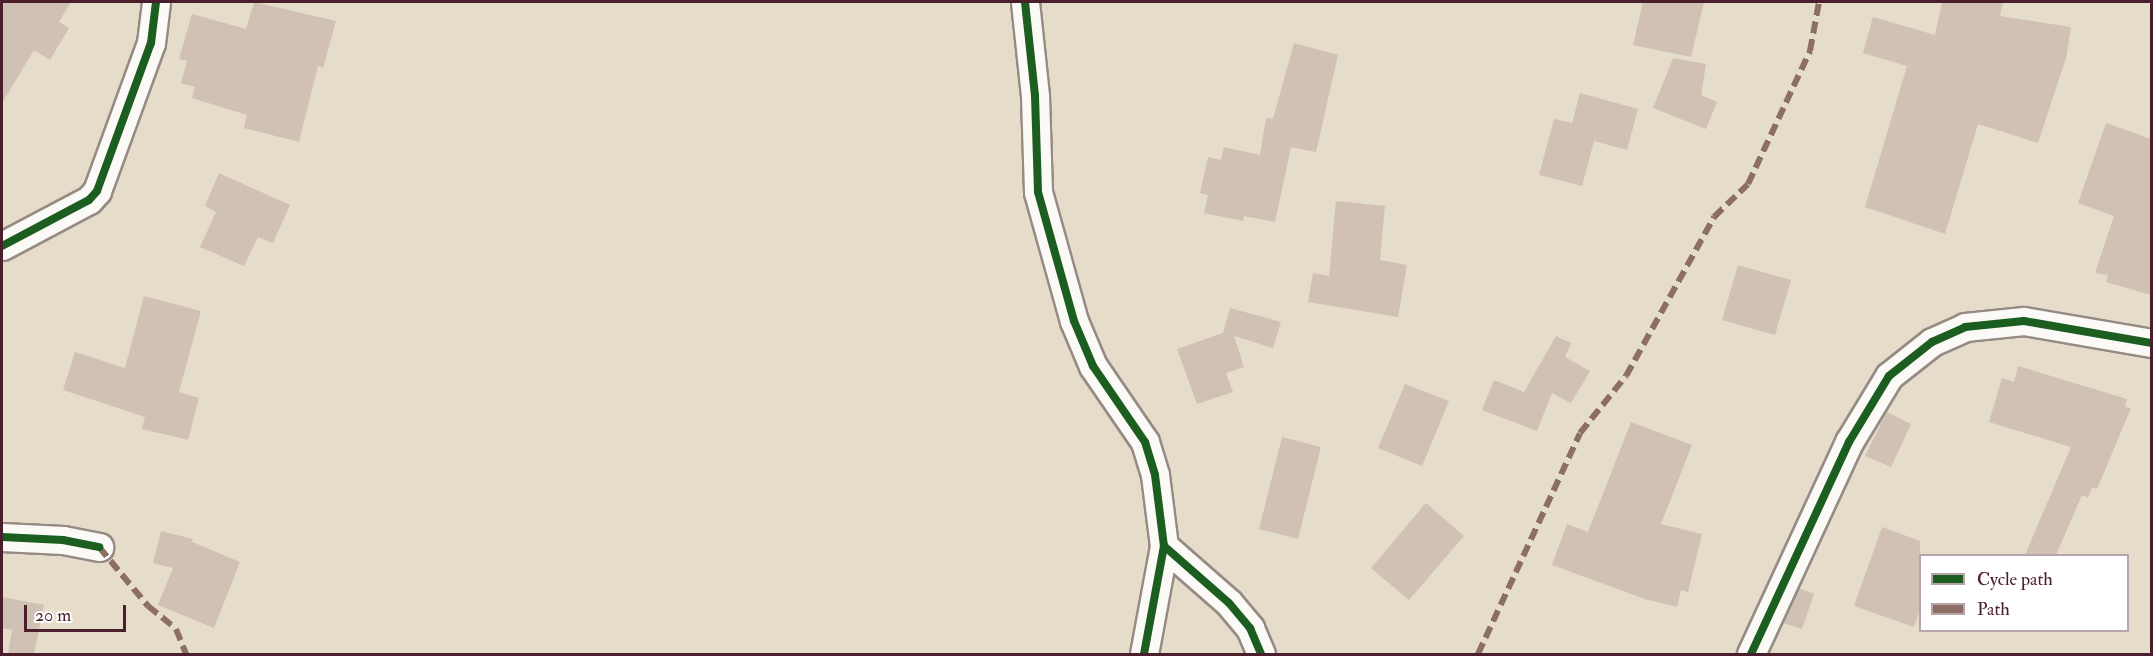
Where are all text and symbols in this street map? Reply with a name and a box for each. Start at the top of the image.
legend [1919,554,2129,632]
text: Cycle path [1977,568,2053,591]
scale bar [27,593,129,631]
text: Path [1977,598,2010,621]
text: 20 m [35,604,71,627]

